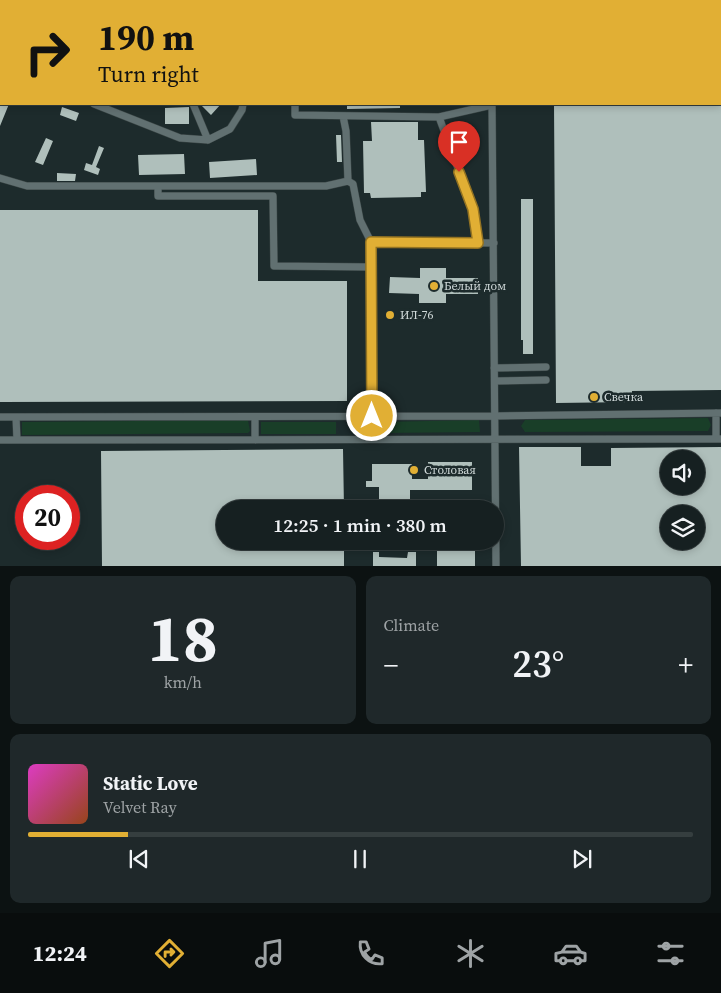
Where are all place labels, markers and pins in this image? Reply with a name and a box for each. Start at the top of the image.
pin [438,121,480,172]
place label: Белый дом [444,278,506,294]
marker: Белый дом [428,280,440,292]
place label: ИЛ-76 [400,307,434,323]
marker: ИЛ-76 [384,309,396,321]
place label: Свечка [604,389,644,405]
marker: Свечка [588,391,600,403]
place label: Столовая [424,462,476,478]
marker: Столовая [408,464,420,476]

